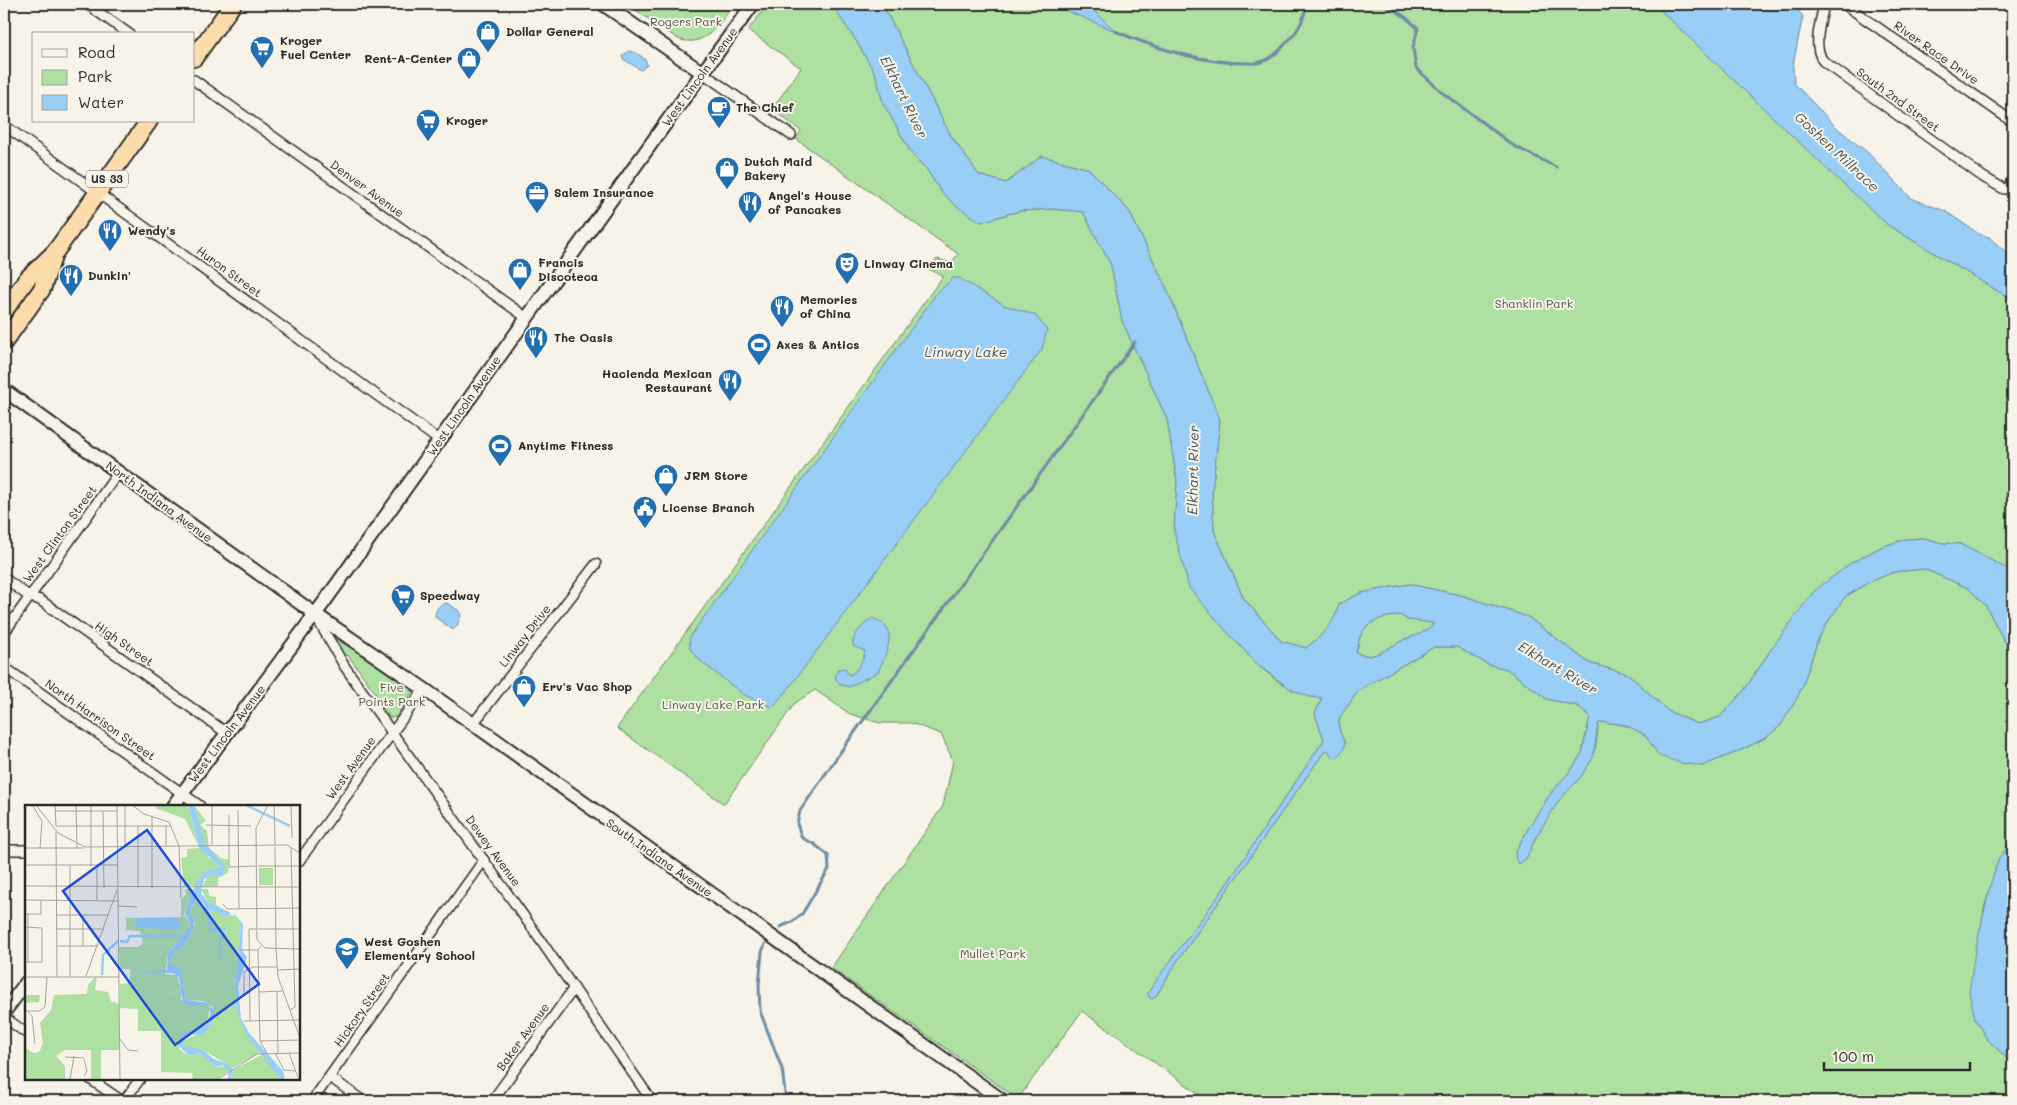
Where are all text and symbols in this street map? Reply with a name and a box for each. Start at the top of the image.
park label: Rogers Park [650,13,722,29]
street label: River Race Drive [1891,17,1982,87]
shop icon: Dollar General [475,19,501,53]
place label: Dollar General [506,23,594,39]
street label: West Lincoln Avenue [658,24,741,129]
legend [32,32,195,122]
place label: Kroger Fuel Center [280,32,351,62]
supermarket icon: Kroger Fuel Center [249,35,275,69]
text: Road [78,42,115,62]
shop icon: Rent-A-Center [456,46,482,80]
place label: Rent-A-Center [364,50,452,66]
water label: Elkhart River [876,52,933,141]
street label: South 2nd Street [1854,64,1943,135]
text: Park [78,66,112,86]
text: Water [78,92,124,112]
cafe icon: The Chief [706,95,732,129]
place label: The Chief [736,99,795,115]
water label: Goshen Millrace [1791,107,1884,196]
supermarket icon: Kroger [415,108,441,142]
place label: Kroger [446,112,488,128]
place label: Dutch Maid Bakery [744,153,812,183]
street label: Denver Avenue [327,156,408,220]
shop icon: Dutch Maid Bakery [714,156,740,190]
road number: US 33 [86,170,128,188]
office icon: Salem Insurance [524,180,550,214]
place label: Salem Insurance [554,184,654,200]
place label: Angel's House of Pancakes [768,187,851,217]
restaurant icon: Angel's House of Pancakes [737,190,763,224]
restaurant icon: Wendy's [97,218,123,252]
place label: Wendy's [128,222,176,238]
street label: Huron Street [194,242,265,300]
theatre icon: Linway Cinema [834,251,860,285]
place label: Francis Discoteca [538,254,598,284]
place label: Linway Cinema [864,255,953,271]
shop icon: Francis Discoteca [507,257,533,291]
restaurant icon: Dunkin' [58,263,84,297]
place label: Dunkin' [88,267,131,283]
place label: Memories of China [800,291,857,321]
restaurant icon: Memories of China [769,294,795,328]
park label: Shanklin Park [1495,295,1573,311]
restaurant icon: The Oasis [523,325,549,359]
place label: The Oasis [554,329,613,345]
sports icon: Axes & Antics [746,332,772,366]
place label: Axes & Antics [776,336,859,352]
water label: Linway Lake [925,342,1007,361]
street label: West Lincoln Avenue [423,352,504,459]
place label: Hacienda Mexican Restaurant [602,365,712,395]
restaurant icon: Hacienda Mexican Restaurant [717,368,743,402]
water label: Elkhart River [1182,425,1203,515]
sports icon: Anytime Fitness [487,433,513,467]
place label: Anytime Fitness [518,437,613,453]
street label: North Indiana Avenue [103,457,216,545]
shop icon: JRM Store [653,463,679,497]
place label: JRM Store [684,467,748,483]
street label: West Clinton Street [19,482,100,585]
public building icon: License Branch [632,495,658,529]
place label: License Branch [662,499,755,515]
supermarket icon: Speedway [390,583,416,617]
place label: Speedway [420,587,481,603]
street label: Linway Drive [495,601,554,670]
street label: High Street [92,617,157,669]
water label: Elkhart River [1515,636,1602,699]
shop icon: Erv's Vac Shop [511,674,537,708]
street label: North Harrison Street [42,675,159,763]
place label: Erv's Vac Shop [542,678,633,694]
park label: Five Points Park [359,679,425,709]
street label: West Lincoln Avenue [184,681,268,786]
park label: Linway Lake Park [662,696,764,712]
street label: West Avenue [322,733,379,802]
inset map [25,805,300,1080]
street label: Dewey Avenue [463,812,525,889]
street label: South Indiana Avenue [603,814,716,900]
place label: West Goshen Elementary School [364,933,475,963]
school or university icon: West Goshen Elementary School [334,936,360,970]
park label: Mullet Park [960,945,1026,961]
street label: Hickory Street [330,969,393,1050]
street label: Baker Avenue [492,999,552,1074]
scale bar [1824,1040,1971,1072]
text: 100 m [1832,1046,1874,1066]

